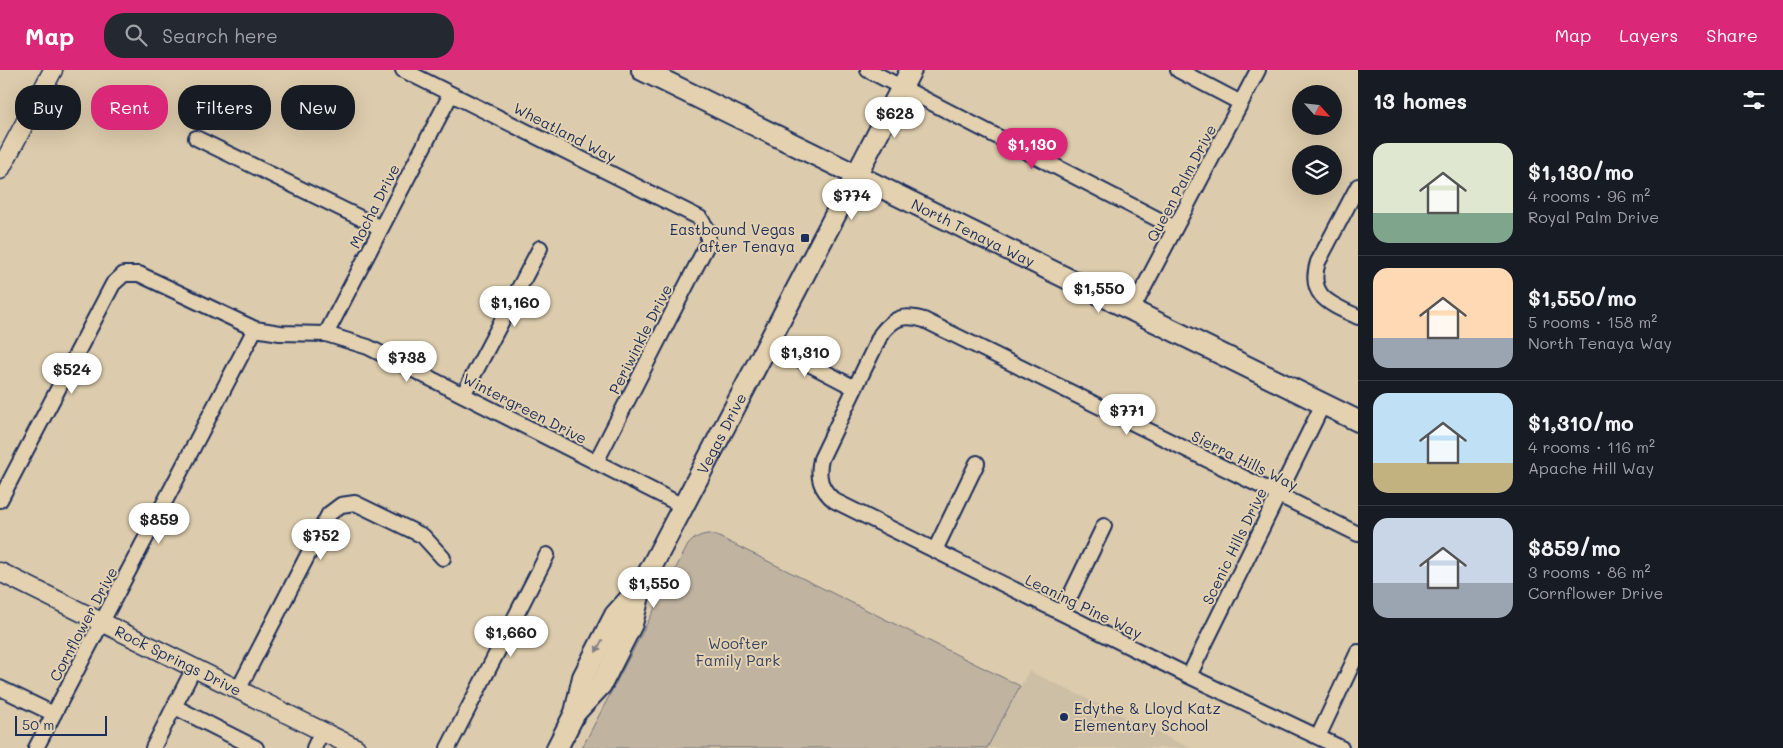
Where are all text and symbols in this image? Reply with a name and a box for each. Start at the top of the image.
search box [104,13,454,58]
text: Map [25,20,74,51]
icon: search [122,21,150,49]
text: Search here [162,23,278,48]
text: Map [1555,23,1591,47]
text: Layers [1619,23,1678,47]
text: Share [1706,23,1758,47]
chip: Buy [15,85,81,130]
chip: Rent [91,85,168,130]
chip: Filters [178,85,271,130]
chip: New [281,85,355,130]
north arrow [1292,85,1342,135]
map controls [1292,85,1342,195]
icon: filters [1740,86,1768,114]
text: 13 homes [1373,87,1467,114]
street label: Wheatland Way [510,97,620,167]
pin: $628 [865,97,925,139]
text: $628 [876,102,914,123]
street label: Queen Palm Drive [1142,121,1220,245]
pin: $1,130 [991,128,1073,170]
text: $1,130 [1008,133,1056,154]
button: layers [1292,145,1342,195]
text: $1,130/mo [1528,158,1634,185]
street label: Mocha Drive [344,161,404,251]
icon: home [1413,163,1473,223]
pin: $774 [822,178,882,221]
text: $774 [833,184,871,205]
text: 4 rooms · 96 m² [1528,185,1650,206]
street label: North Tenaya Way [908,194,1039,271]
text: Royal Palm Drive [1528,206,1659,227]
place label: Eastbound Vegas after Tenaya [670,219,795,256]
marker: Eastbound Vegas after Tenaya [799,232,811,244]
pin: $1,550 [1058,272,1140,314]
text: $1,550 [1074,277,1124,298]
street label: Periwinkle Drive [604,281,676,397]
text: $1,550/mo [1528,284,1636,311]
pin: $1,160 [474,286,556,328]
icon: home [1413,288,1473,348]
text: $1,160 [491,291,539,312]
text: 5 rooms · 158 m² [1528,311,1657,332]
text: North Tenaya Way [1528,332,1672,353]
pin: $1,310 [764,336,846,378]
pin: $738 [377,340,437,383]
text: $1,310 [781,341,829,362]
text: $738 [388,346,426,367]
pin: $524 [42,352,102,395]
text: $524 [53,358,91,379]
street label: Wintergreen Drive [459,368,591,448]
street label: Vegas Drive [692,389,751,477]
pin: $771 [1097,394,1157,436]
text: $771 [1110,399,1144,420]
text: $1,310/mo [1528,409,1634,436]
icon: home [1413,413,1473,473]
street label: Sierra Hills Way [1188,425,1302,495]
text: 4 rooms · 116 m² [1528,436,1655,457]
text: Apache Hill Way [1528,457,1654,478]
street label: Scenic Hills Drive [1197,484,1271,608]
pin: $859 [129,502,189,545]
text: $859 [140,508,178,529]
pin: $752 [291,518,351,561]
text: $752 [302,524,340,545]
text: $859/mo [1528,534,1621,561]
icon: home [1413,538,1473,598]
text: 3 rooms · 86 m² [1528,561,1651,582]
street label: Cornflower Drive [44,563,122,685]
pin: $1,550 [613,566,695,609]
street label: Leaning Pine Way [1022,569,1146,643]
text: $1,550 [629,572,679,593]
text: Cornflower Drive [1528,582,1663,603]
pin: $1,660 [470,616,552,658]
street label: Rock Springs Drive [112,620,245,700]
text: $1,660 [485,621,537,642]
park label: Woofter Family Park [696,633,780,670]
one-way arrow [595,639,603,653]
place label: Edythe & Lloyd Katz Elementary School [1074,698,1221,735]
marker: Edythe & Lloyd Katz Elementary School [1058,711,1070,723]
scale bar [15,713,108,736]
text: 50 m [22,715,54,734]

